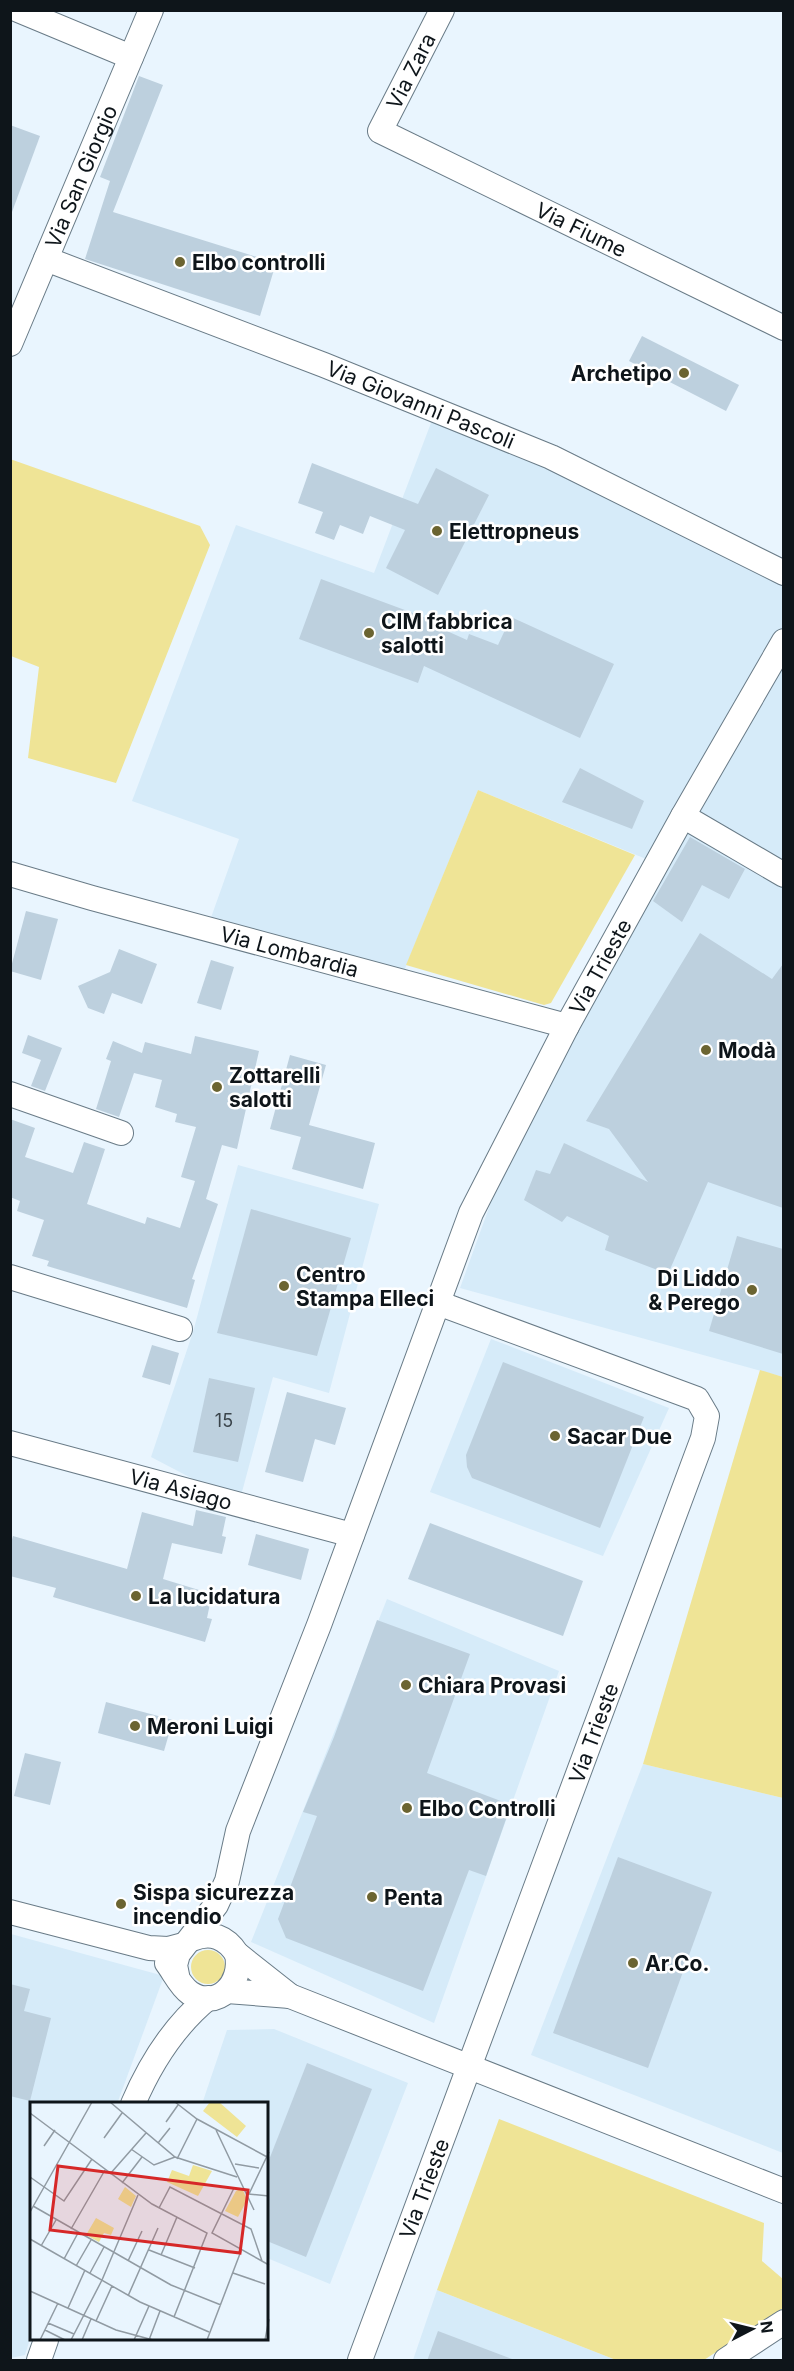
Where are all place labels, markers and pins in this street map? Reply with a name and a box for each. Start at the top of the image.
place label: Elbo controlli [192,250,326,275]
marker: Elbo controlli [173,255,187,269]
place label: Archetipo [571,361,672,386]
marker: Archetipo [677,366,691,380]
place label: Elettropneus [449,519,579,544]
marker: Elettropneus [430,524,444,538]
place label: CIM fabbrica salotti [381,609,513,658]
marker: CIM fabbrica salotti [362,626,376,640]
place label: Modà [718,1038,776,1063]
marker: Modà [699,1043,713,1057]
place label: Zottarelli salotti [229,1063,320,1112]
marker: Zottarelli salotti [210,1080,224,1094]
place label: Centro Stampa Elleci [296,1262,434,1311]
place label: Di Liddo & Perego [648,1266,740,1315]
marker: Centro Stampa Elleci [277,1279,291,1293]
marker: Di Liddo & Perego [745,1283,759,1297]
place label: Sacar Due [567,1424,672,1449]
marker: Sacar Due [548,1429,562,1443]
place label: La lucidatura [148,1584,281,1609]
marker: La lucidatura [129,1589,143,1603]
place label: Chiara Provasi [418,1673,566,1698]
marker: Chiara Provasi [399,1678,413,1692]
place label: Meroni Luigi [147,1714,273,1739]
marker: Meroni Luigi [128,1719,142,1733]
place label: Elbo Controlli [419,1796,556,1821]
marker: Elbo Controlli [400,1801,414,1815]
place label: Sispa sicurezza incendio [133,1880,294,1929]
place label: Penta [384,1885,443,1910]
marker: Penta [365,1890,379,1904]
marker: Sispa sicurezza incendio [114,1897,128,1911]
place label: Ar.Co. [645,1951,709,1976]
marker: Ar.Co. [626,1956,640,1970]

